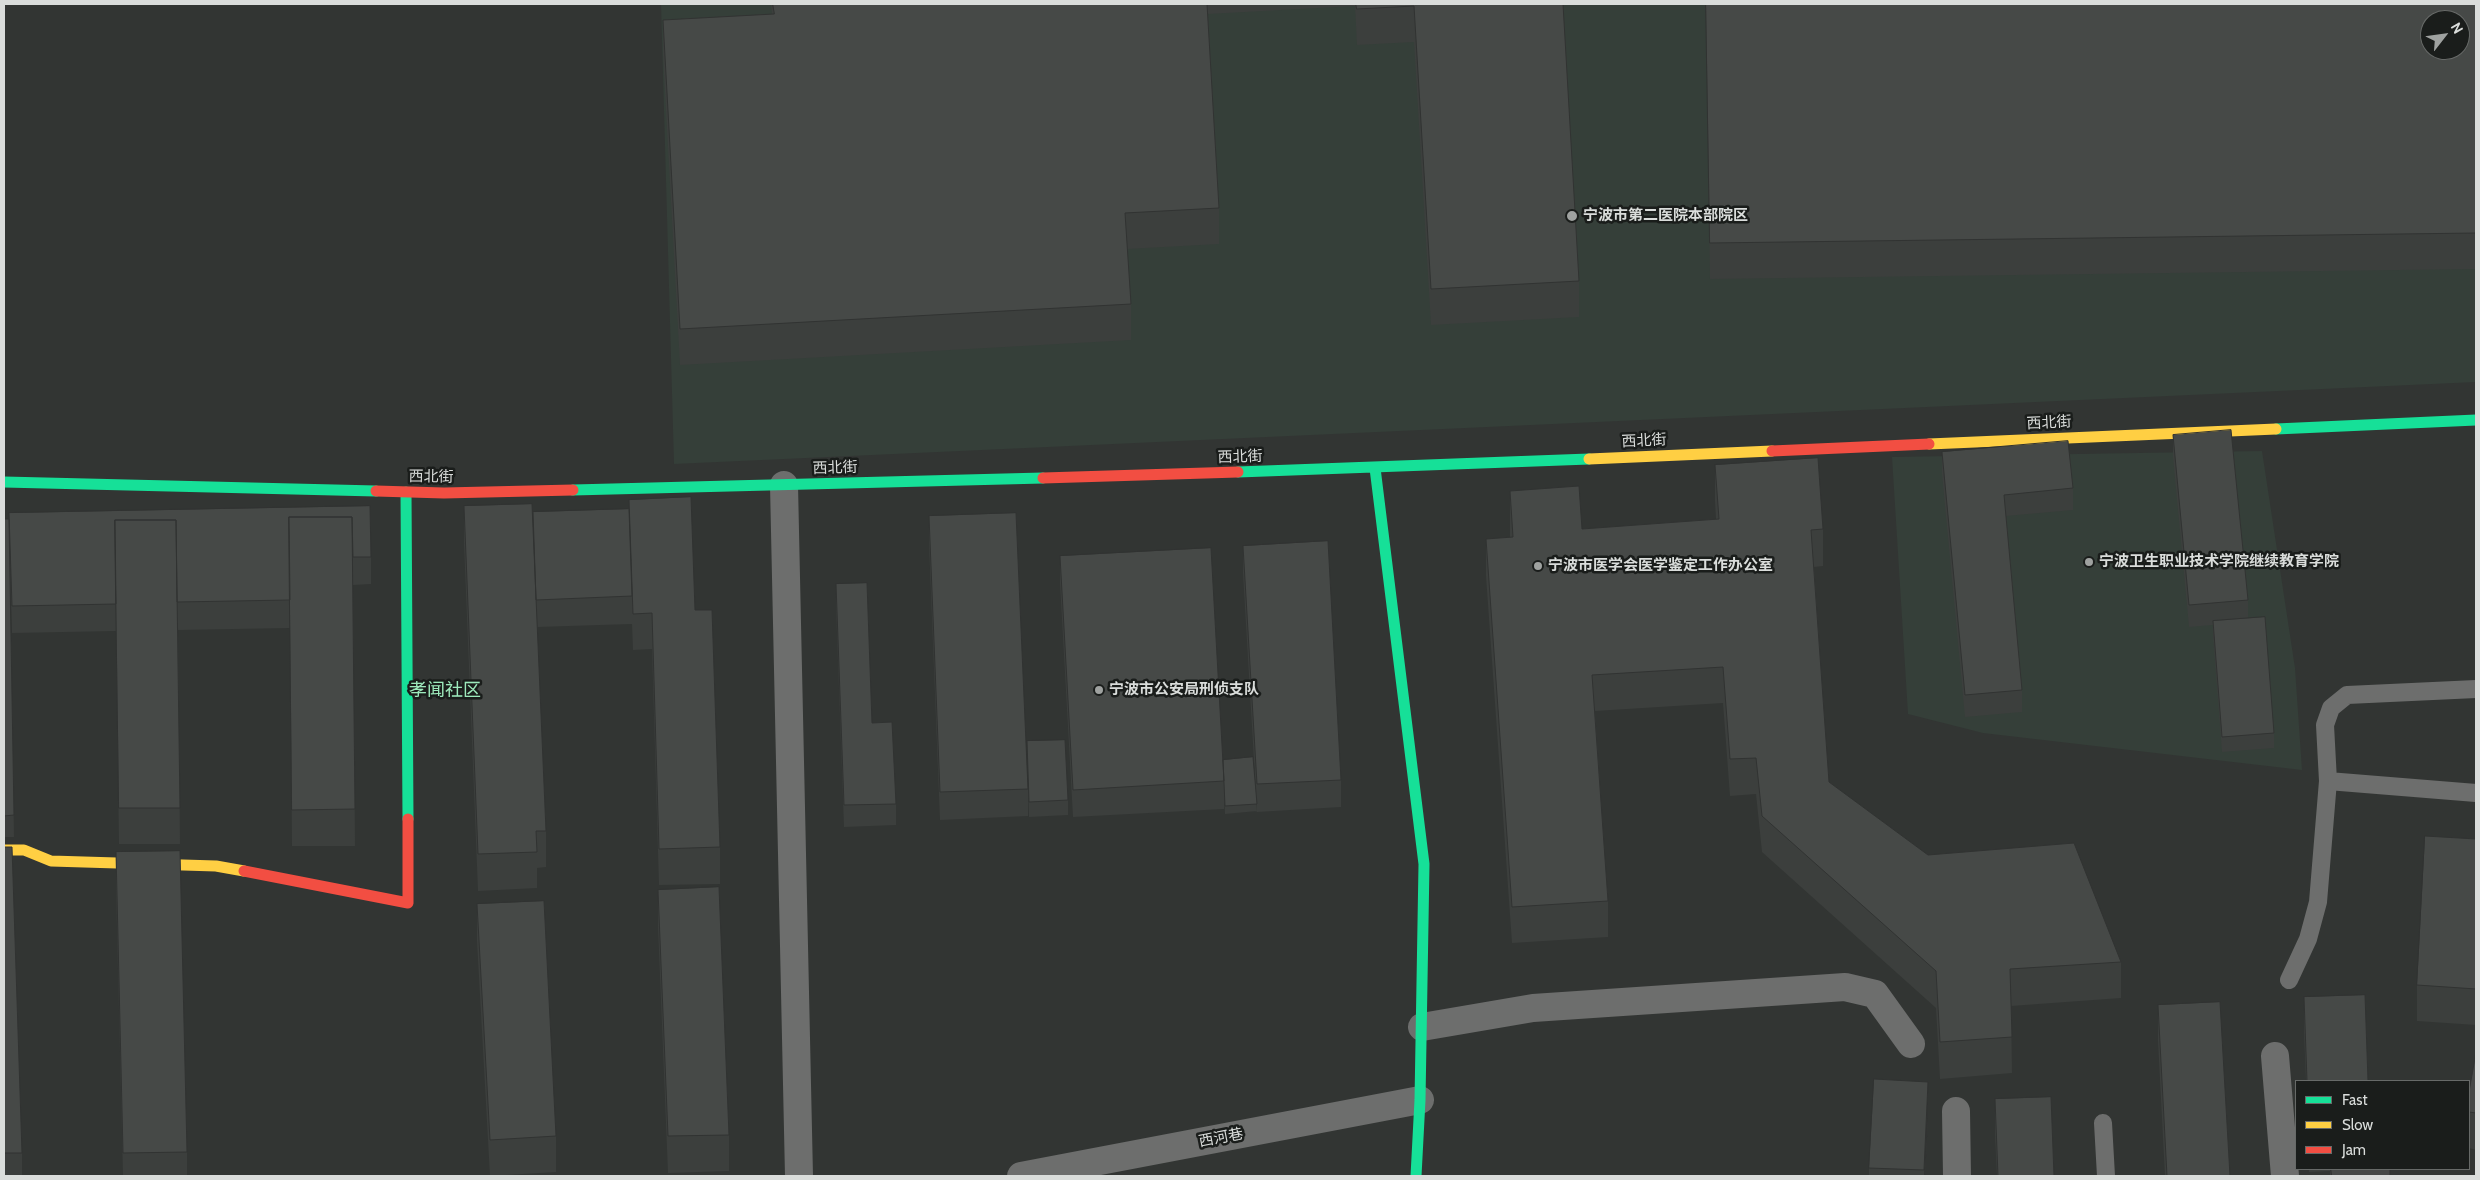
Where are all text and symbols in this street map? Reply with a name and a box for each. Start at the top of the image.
north arrow [2420,10,2470,60]
text: N [2447,19,2467,37]
place label: 宁波市第二医院本部院区 [1583,207,1748,225]
marker: 宁波市第二医院本部院区 [1565,209,1579,223]
street label: 西北街 [2026,413,2072,433]
street label: 西北街 [1621,431,1667,451]
street label: 西北街 [1217,447,1263,467]
street label: 西北街 [812,458,858,478]
street label: 西北街 [408,468,454,486]
place label: 宁波卫生职业技术学院继续教育学院 [2099,553,2339,571]
marker: 宁波卫生职业技术学院继续教育学院 [2083,556,2095,568]
place label: 宁波市医学会医学鉴定工作办公室 [1548,557,1773,575]
marker: 宁波市医学会医学鉴定工作办公室 [1532,560,1544,572]
district label: 孝闻社区 [409,680,481,702]
place label: 宁波市公安局刑侦支队 [1109,681,1259,699]
marker: 宁波市公安局刑侦支队 [1093,684,1105,696]
legend [2295,1080,2470,1170]
text: Fast [2342,1091,2367,1109]
text: Slow [2342,1116,2373,1134]
street label: 西河巷 [1197,1125,1245,1151]
text: Jam [2342,1141,2366,1159]

